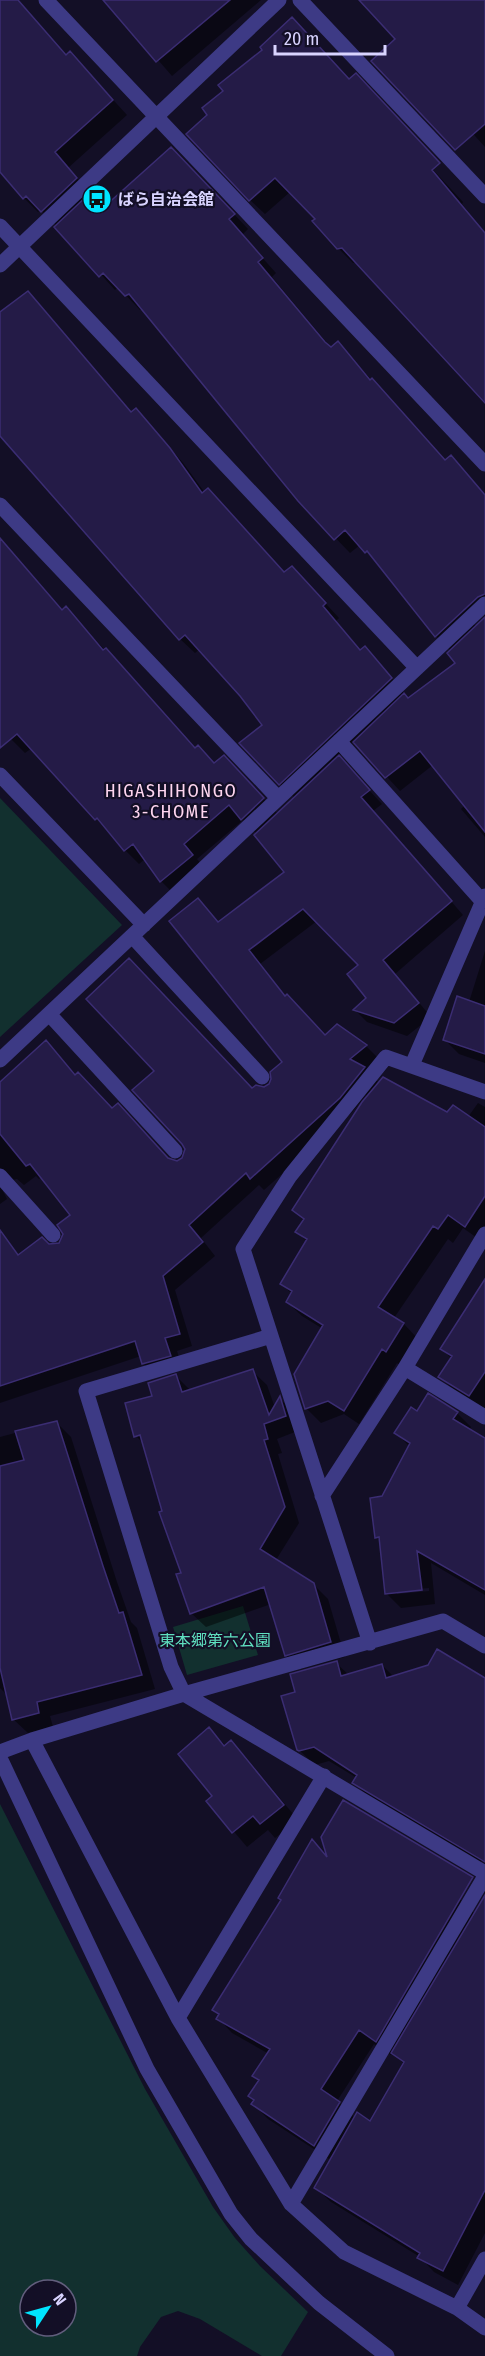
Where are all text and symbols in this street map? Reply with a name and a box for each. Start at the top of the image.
scale bar [275,18,384,56]
text: 20 m [284,28,319,50]
bus stop icon: ばら自治会館 [81,183,113,215]
place label: ばら自治会館 [118,190,214,209]
district label: HIGASHIHONGO 3-CHOME [105,780,237,823]
park label: 東本郷第六公園 [159,1631,271,1650]
north arrow [18,2278,78,2338]
text: N [49,2290,70,2309]

